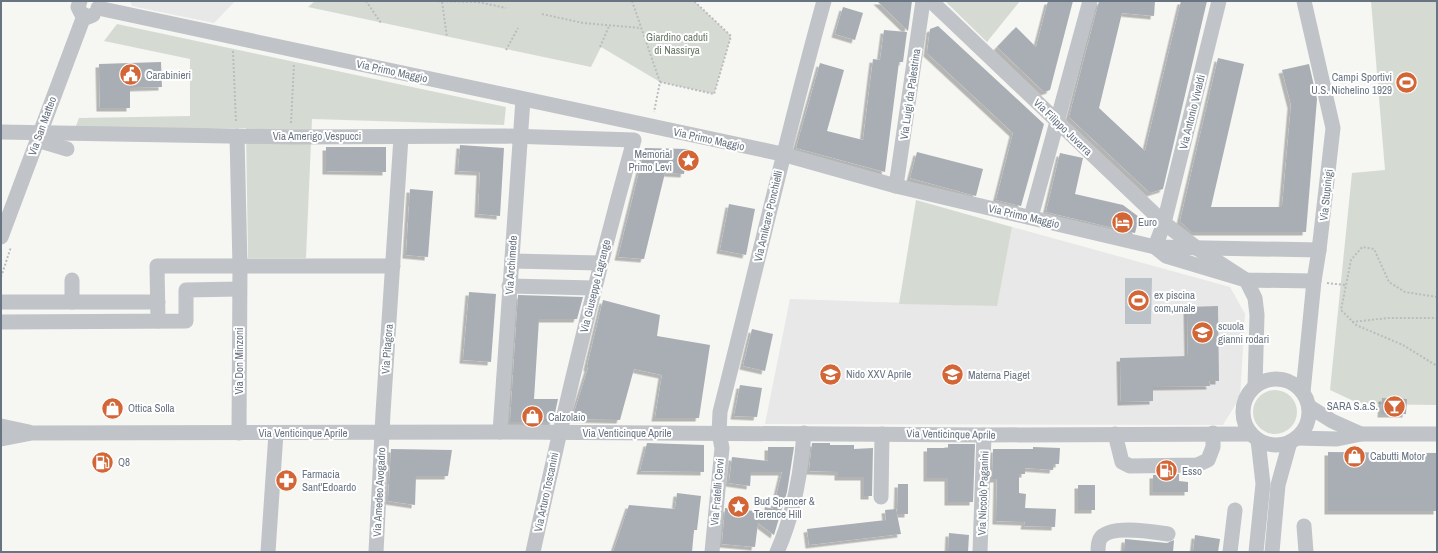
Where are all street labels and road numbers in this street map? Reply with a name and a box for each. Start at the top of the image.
street label: Via Luigi da Palestrina [897,48,923,140]
street label: Via Primo Maggio [355,57,429,85]
street label: Via Antonio Vivaldi [1176,73,1208,151]
street label: Via San Matteo [25,94,59,158]
street label: Via Filippo Juvarra [1031,96,1095,158]
street label: Via Primo Maggio [672,125,746,153]
street label: Via Amerigo Vespucci [273,129,361,143]
street label: Via Stupinigi [1316,168,1336,222]
street label: Via Amilcare Ponchielli [751,169,785,263]
street label: Via Primo Maggio [987,201,1061,231]
street label: Via Archimede [502,235,520,295]
street label: Via Giuseppe Lagrange [577,238,613,334]
street label: Via Pitagora [378,324,396,374]
street label: Via Don Minzoni [232,327,246,395]
street label: Via Venticinque Aprile [258,426,348,440]
street label: Via Venticinque Aprile [582,426,672,440]
street label: Via Venticinque Aprile [906,426,996,442]
street label: Via Amedeo Avogadro [370,447,388,537]
street label: Via Niccolò Paganini [975,450,991,536]
street label: Via Arturo Toscanini [531,451,561,533]
street label: Via Fratelli Cervi [707,458,727,526]

